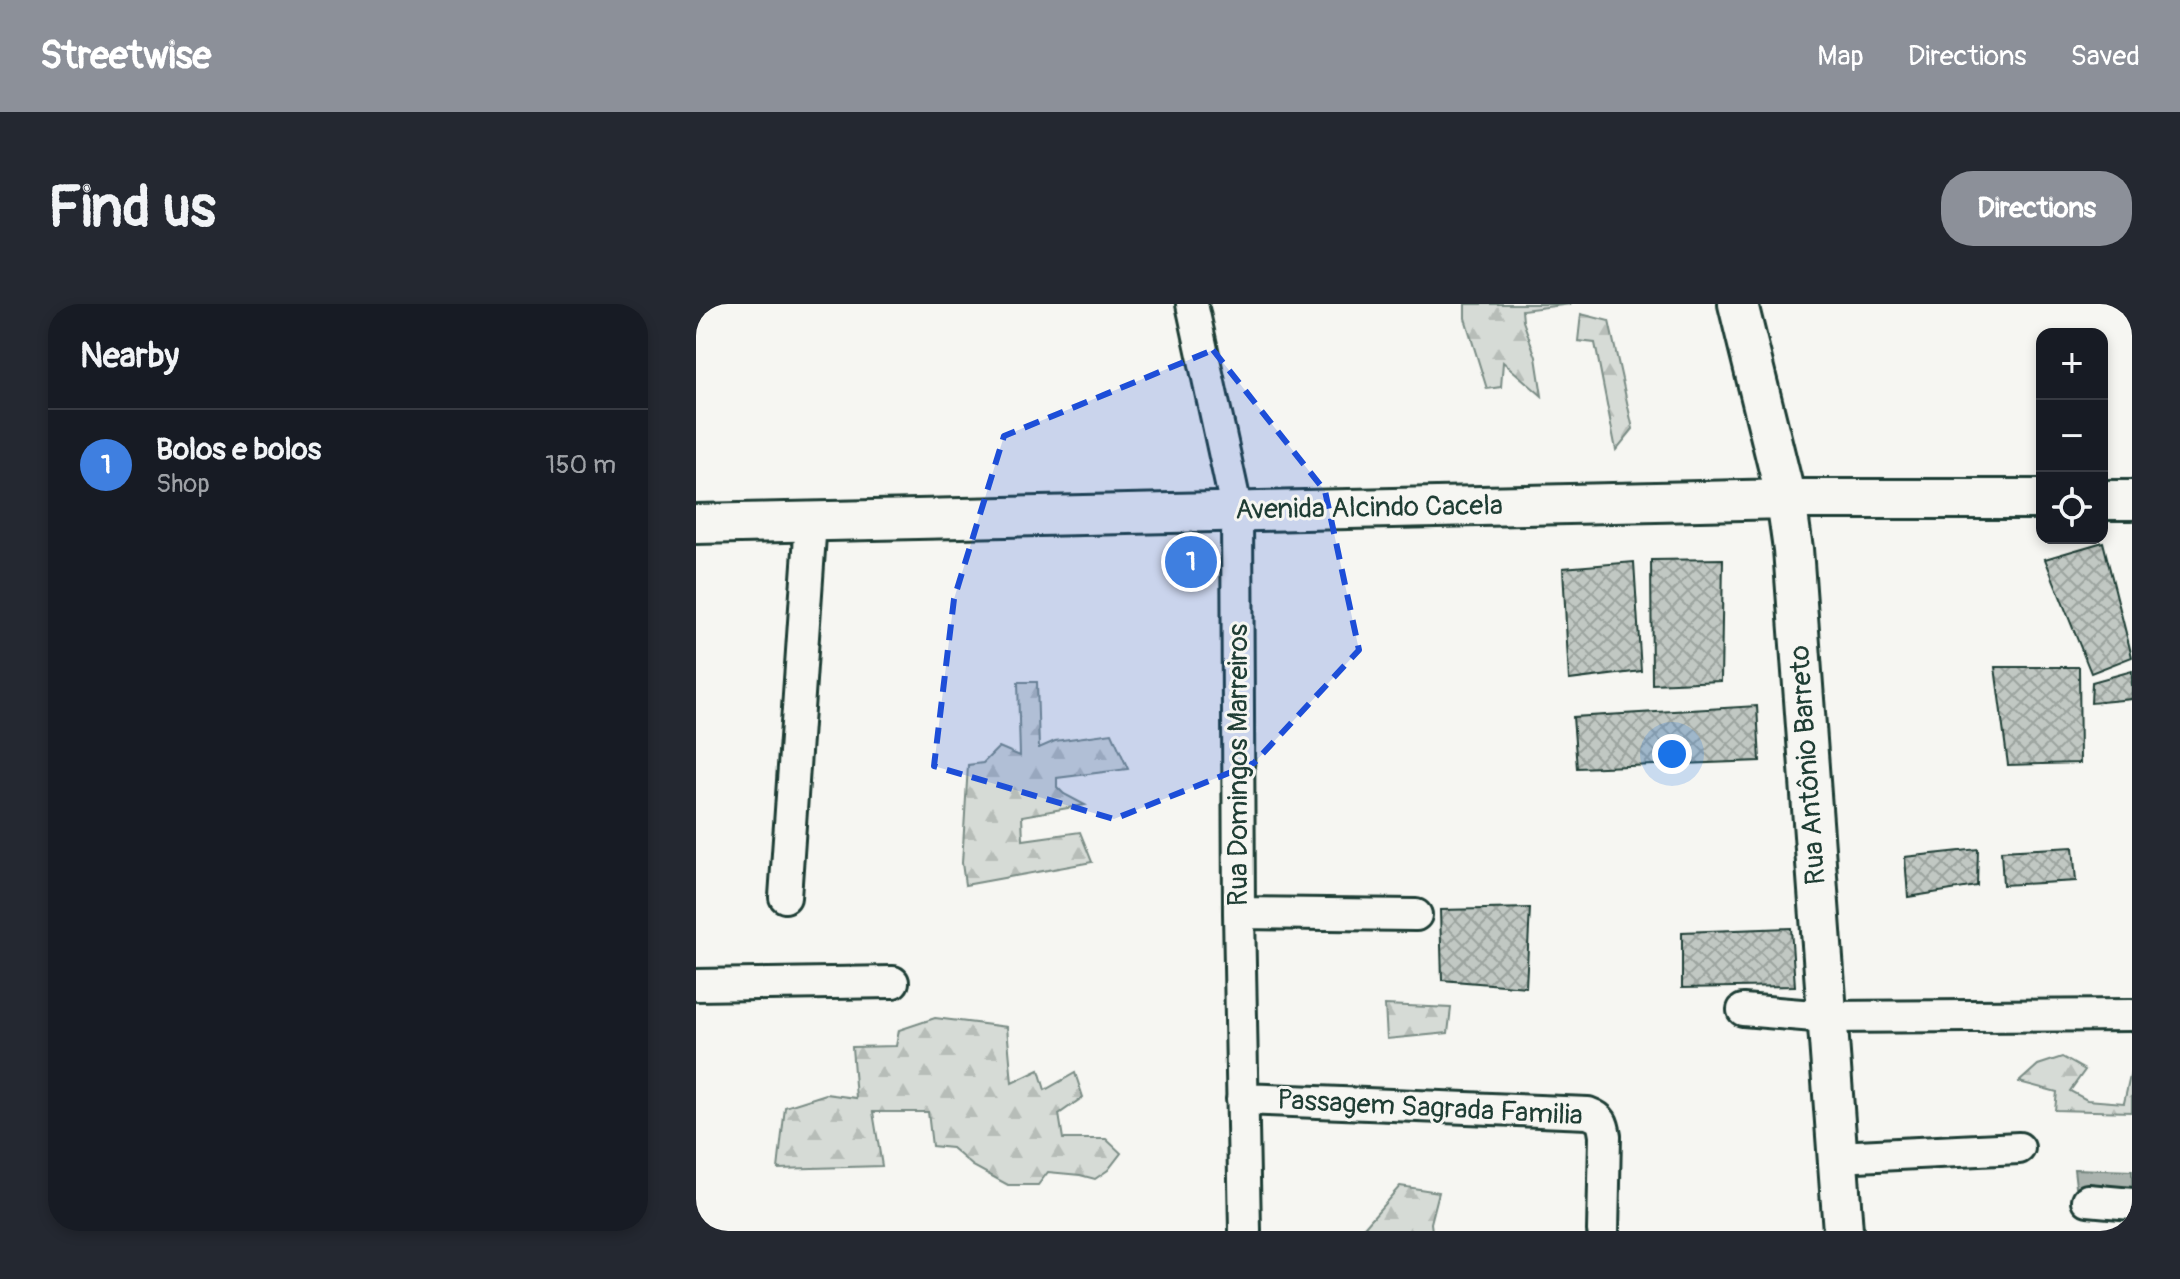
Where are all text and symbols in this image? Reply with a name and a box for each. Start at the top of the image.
text: Streetwise [40,32,211,80]
text: Map [1817,39,1864,74]
text: Directions [1908,39,2027,74]
text: Saved [2071,39,2140,74]
button: Directions [1941,171,2132,246]
text: Find us [48,174,216,243]
map controls [2036,328,2108,544]
button: + [2036,328,2108,400]
text: Nearby [80,335,179,378]
button: − [2036,400,2108,472]
text: Bolos e bolos [156,431,321,468]
text: 1 [101,449,111,481]
text: 150 m [545,449,616,481]
text: Shop [156,468,210,500]
button: locate [2036,472,2108,544]
street label: Avenida Alcindo Cacela [1235,488,1503,528]
pin: 1 [1165,532,1217,592]
street label: Rua Domingos Marreiros [1221,623,1256,906]
street label: Rua Antônio Barreto [1782,644,1834,886]
your location [1652,734,1692,774]
street label: Passagem Sagrada Familia [1276,1083,1584,1133]

